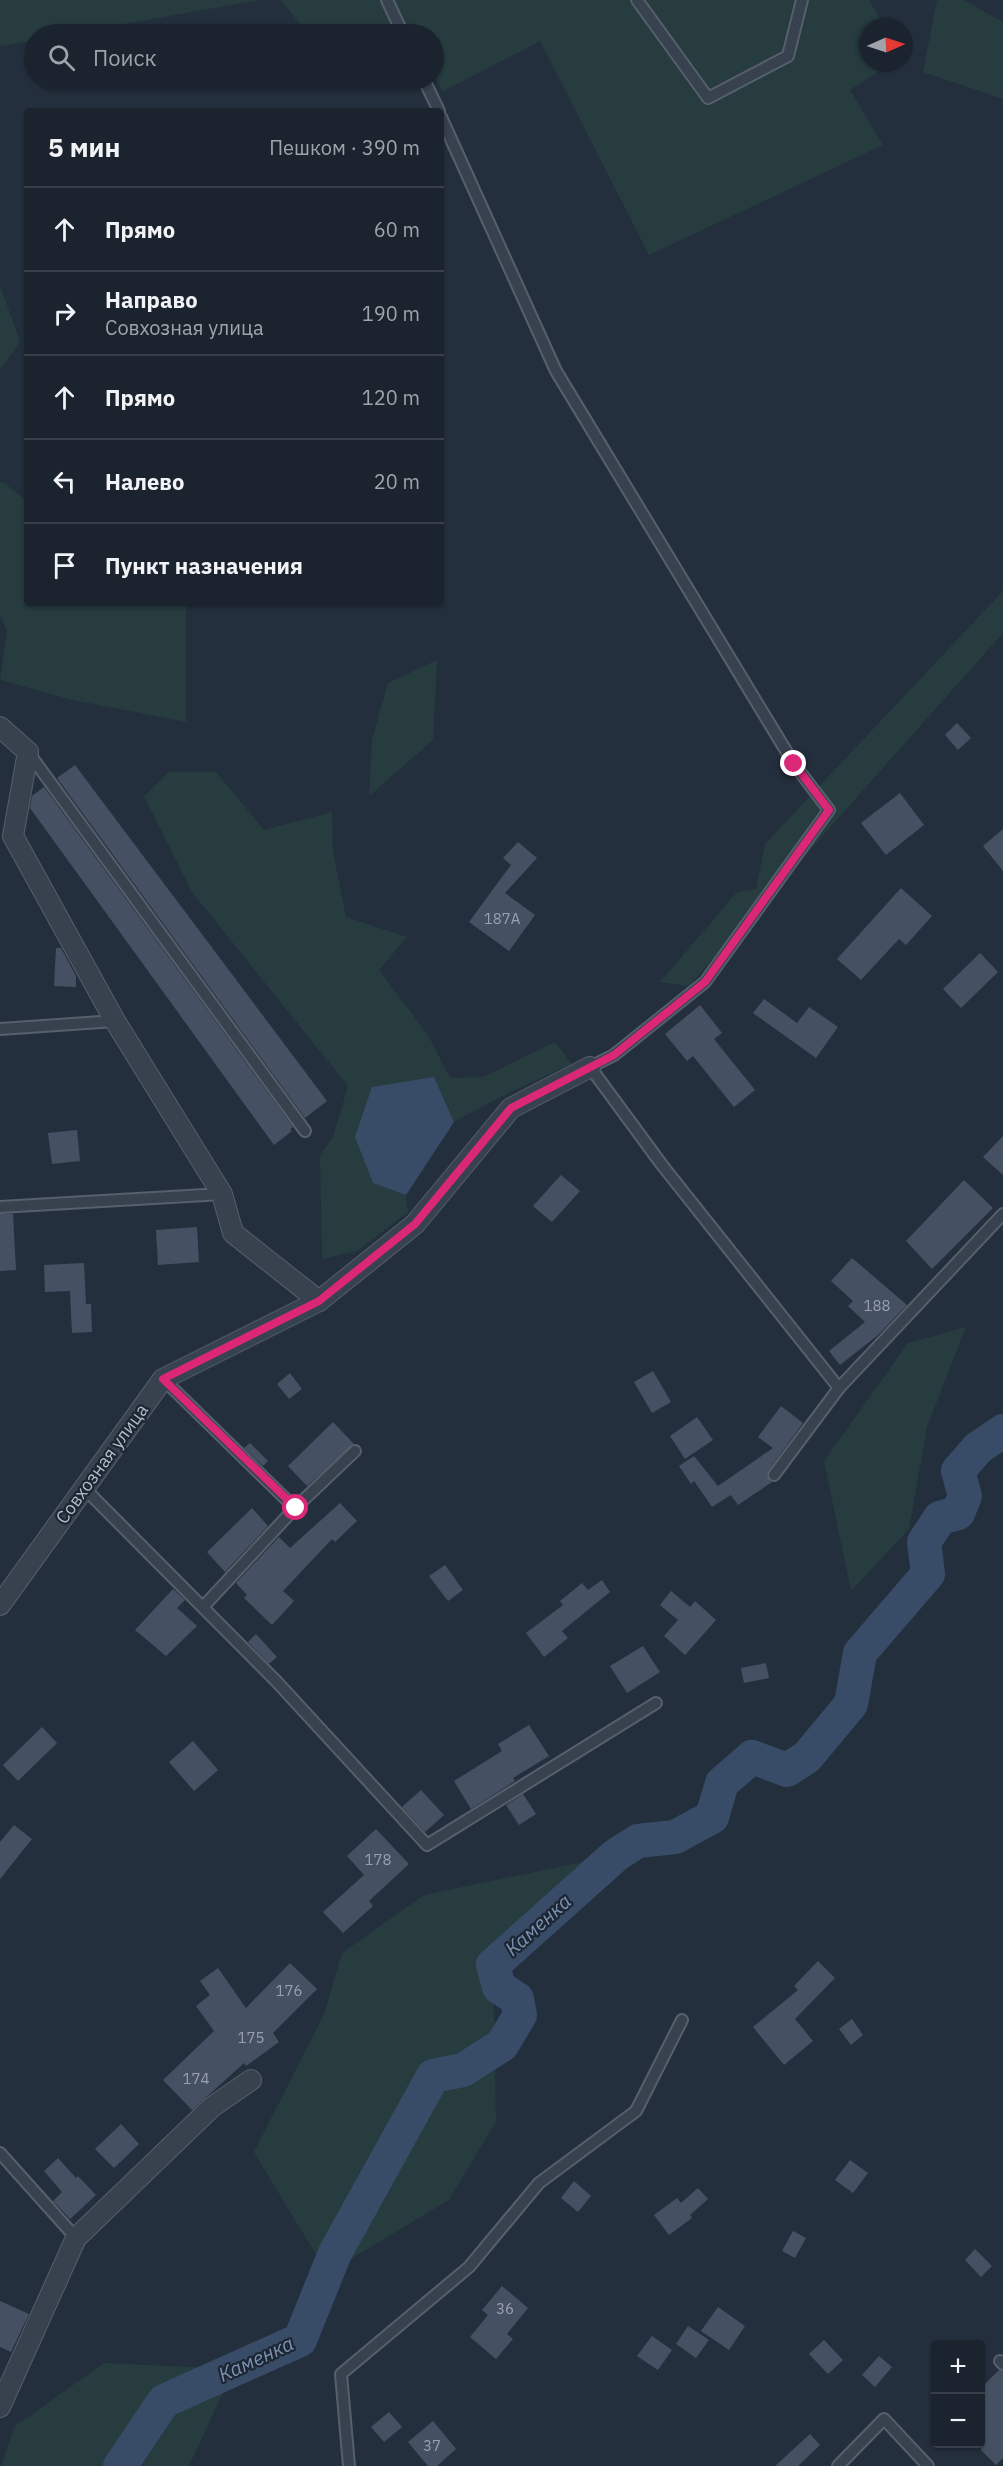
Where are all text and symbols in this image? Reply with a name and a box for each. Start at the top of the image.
north arrow [859,18,913,72]
search box [24,24,444,90]
icon: search [45,41,78,74]
text: Поиск [93,43,157,72]
text: 5 мин [48,130,120,164]
text: Пешком · 390 m [269,134,420,161]
icon: ahead [48,213,81,246]
text: Прямо [105,215,175,244]
text: 60 m [374,216,420,243]
text: Направо [105,285,198,314]
icon: right [48,297,81,330]
text: 190 m [362,300,420,327]
text: Совхозная улица [105,314,264,341]
icon: ahead [48,381,81,414]
text: Прямо [105,383,175,412]
text: 120 m [362,384,420,411]
icon: left [48,465,81,498]
text: Налево [105,467,184,496]
text: 20 m [374,468,420,495]
icon: arrive [48,549,81,582]
text: Пункт назначения [105,551,303,580]
route end [780,750,806,776]
house number: 187А [484,909,521,928]
house number: 188 [863,1296,891,1315]
street label: Совхозная улица [50,1399,153,1528]
route start [282,1494,308,1520]
house number: 178 [364,1850,392,1869]
water label: Каменка [499,1888,577,1962]
house number: 176 [275,1981,303,2000]
house number: 175 [237,2028,265,2047]
house number: 174 [182,2069,210,2088]
house number: 36 [496,2299,514,2318]
water label: Каменка [214,2329,298,2388]
map controls [931,2340,985,2448]
button: + [931,2340,985,2394]
button: − [931,2394,985,2448]
house number: 37 [423,2436,441,2455]

